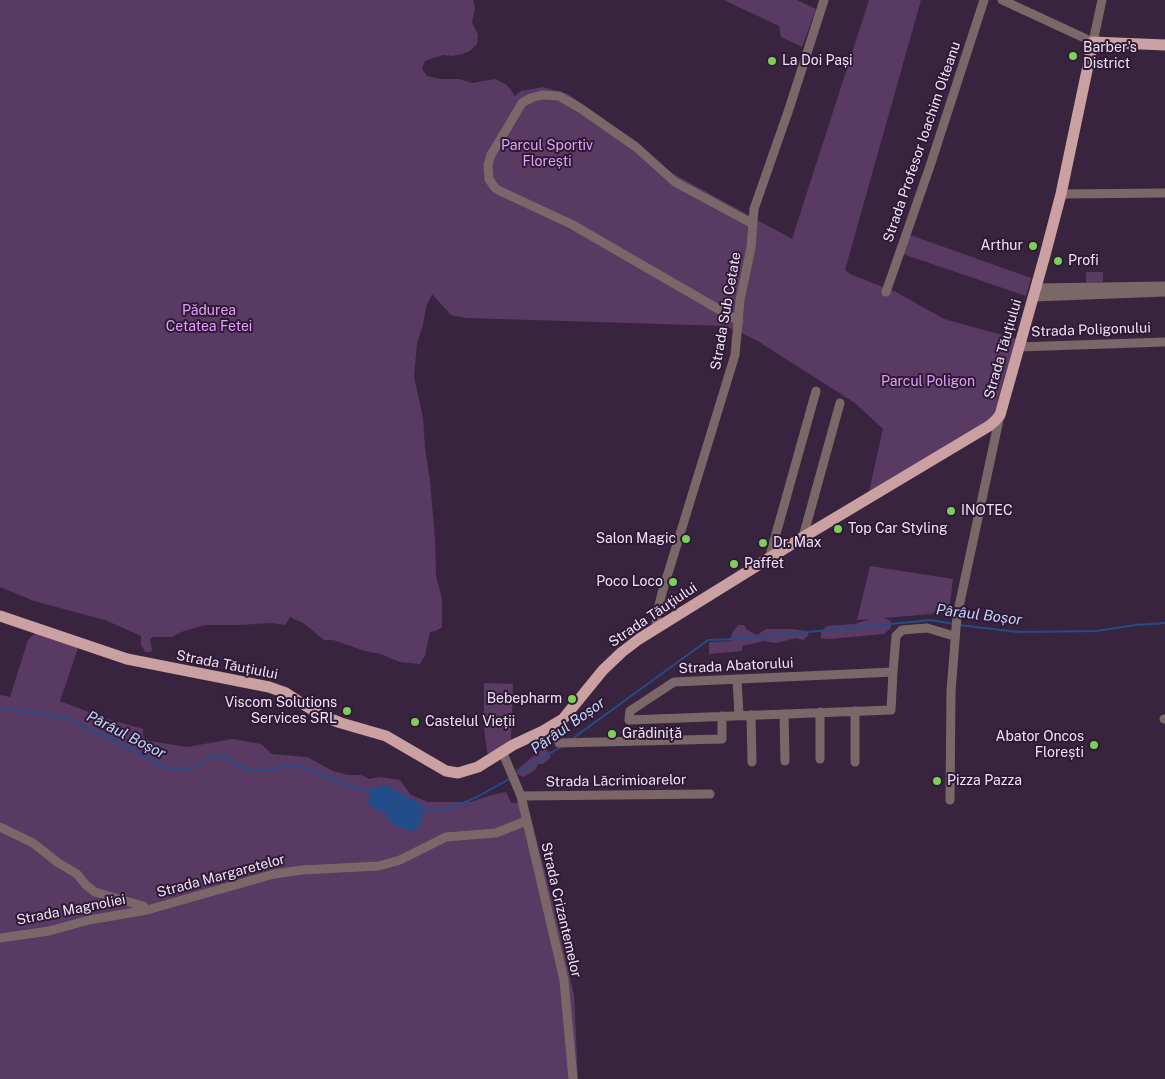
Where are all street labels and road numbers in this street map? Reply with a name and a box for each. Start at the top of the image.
street label: Strada Profesor Ioachim Olteanu [880,39,964,245]
street label: Strada Sub Cetate [707,251,745,371]
street label: Strada Tăuțiului [981,297,1025,401]
street label: Strada Poligonului [1031,320,1151,340]
street label: Strada Tăuțiului [606,579,700,651]
street label: Strada Tăuțiului [175,647,279,683]
street label: Strada Abatorului [678,655,794,677]
street label: Strada Lăcrimioarelor [545,771,687,791]
street label: Strada Crizantemelor [537,841,585,979]
street label: Strada Margaretelor [155,851,287,901]
street label: Strada Magnoliei [15,891,127,929]

